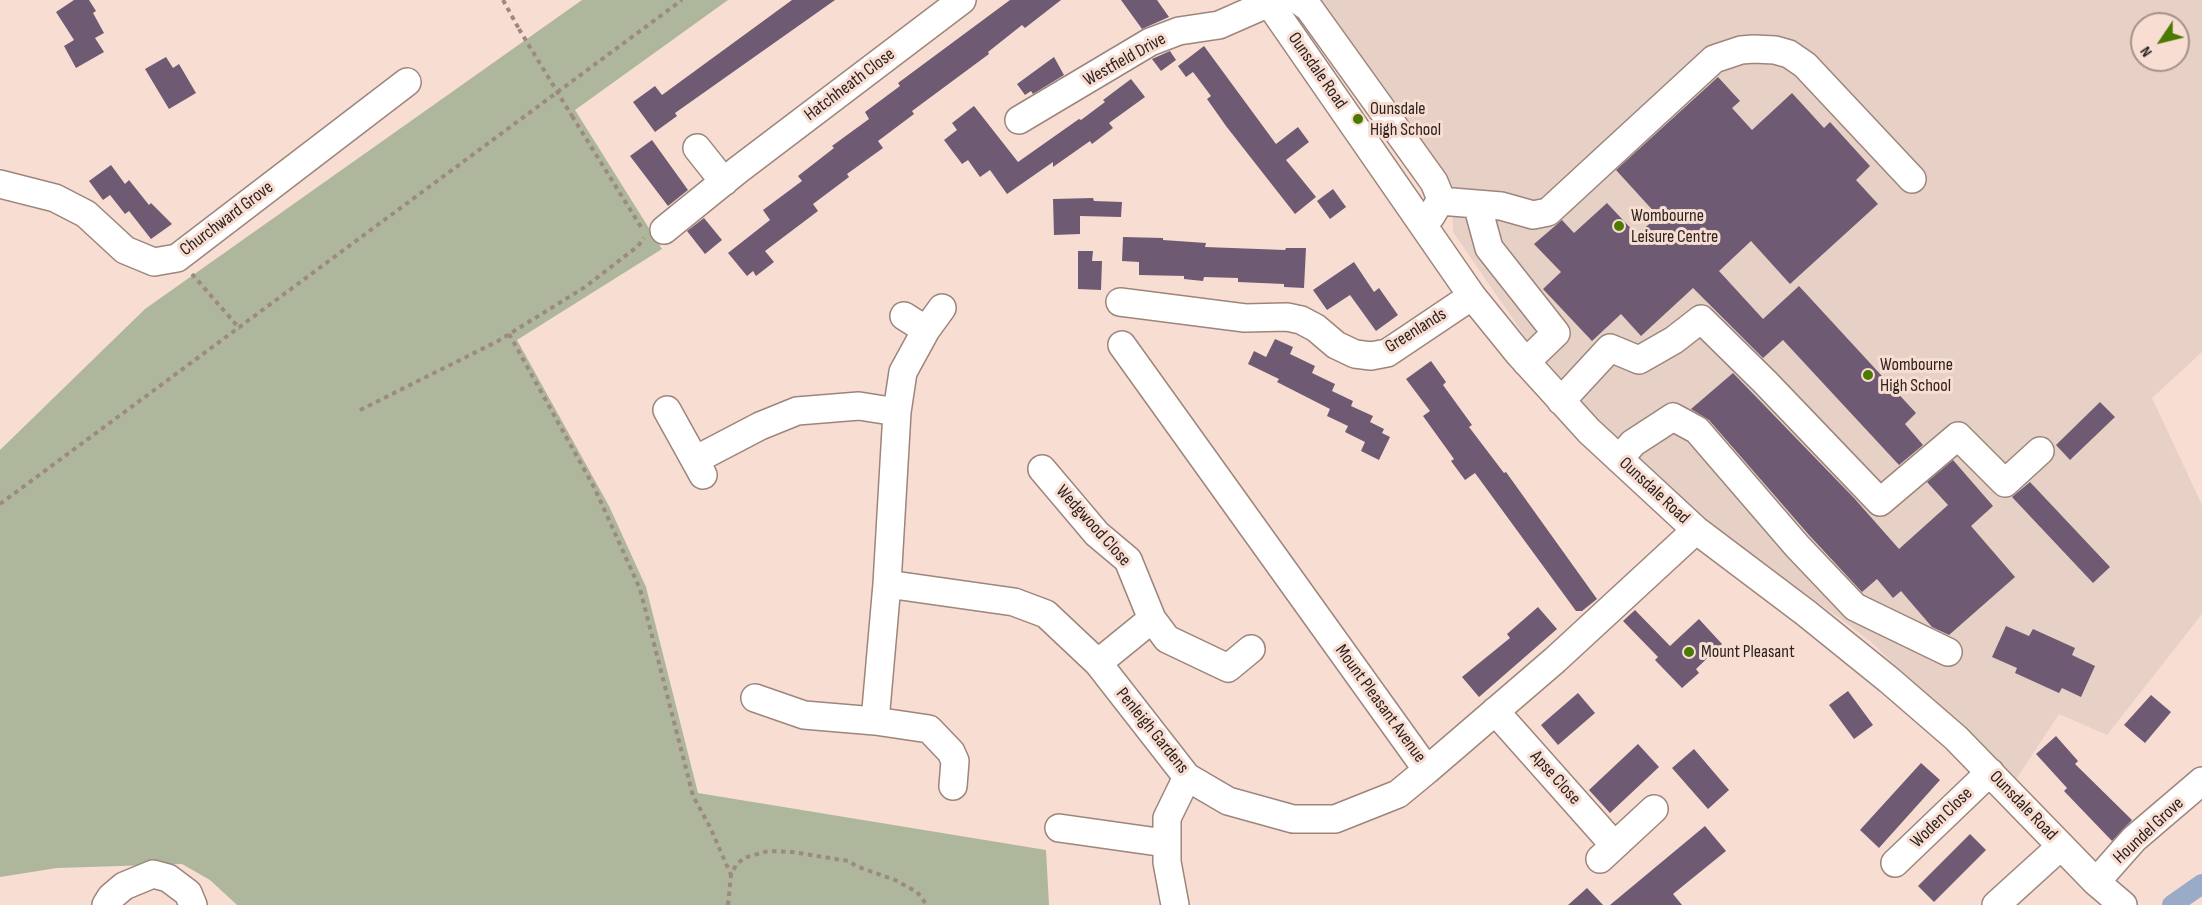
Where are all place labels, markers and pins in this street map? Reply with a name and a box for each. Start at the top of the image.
place label: Ounsdale High School [1370,98,1441,140]
marker: Ounsdale High School [1351,112,1365,126]
place label: Wombourne Leisure Centre [1631,205,1718,248]
marker: Wombourne Leisure Centre [1612,219,1626,233]
place label: Wombourne High School [1880,354,1953,397]
marker: Wombourne High School [1861,368,1875,382]
place label: Mount Pleasant [1701,641,1795,663]
marker: Mount Pleasant [1682,645,1696,659]

